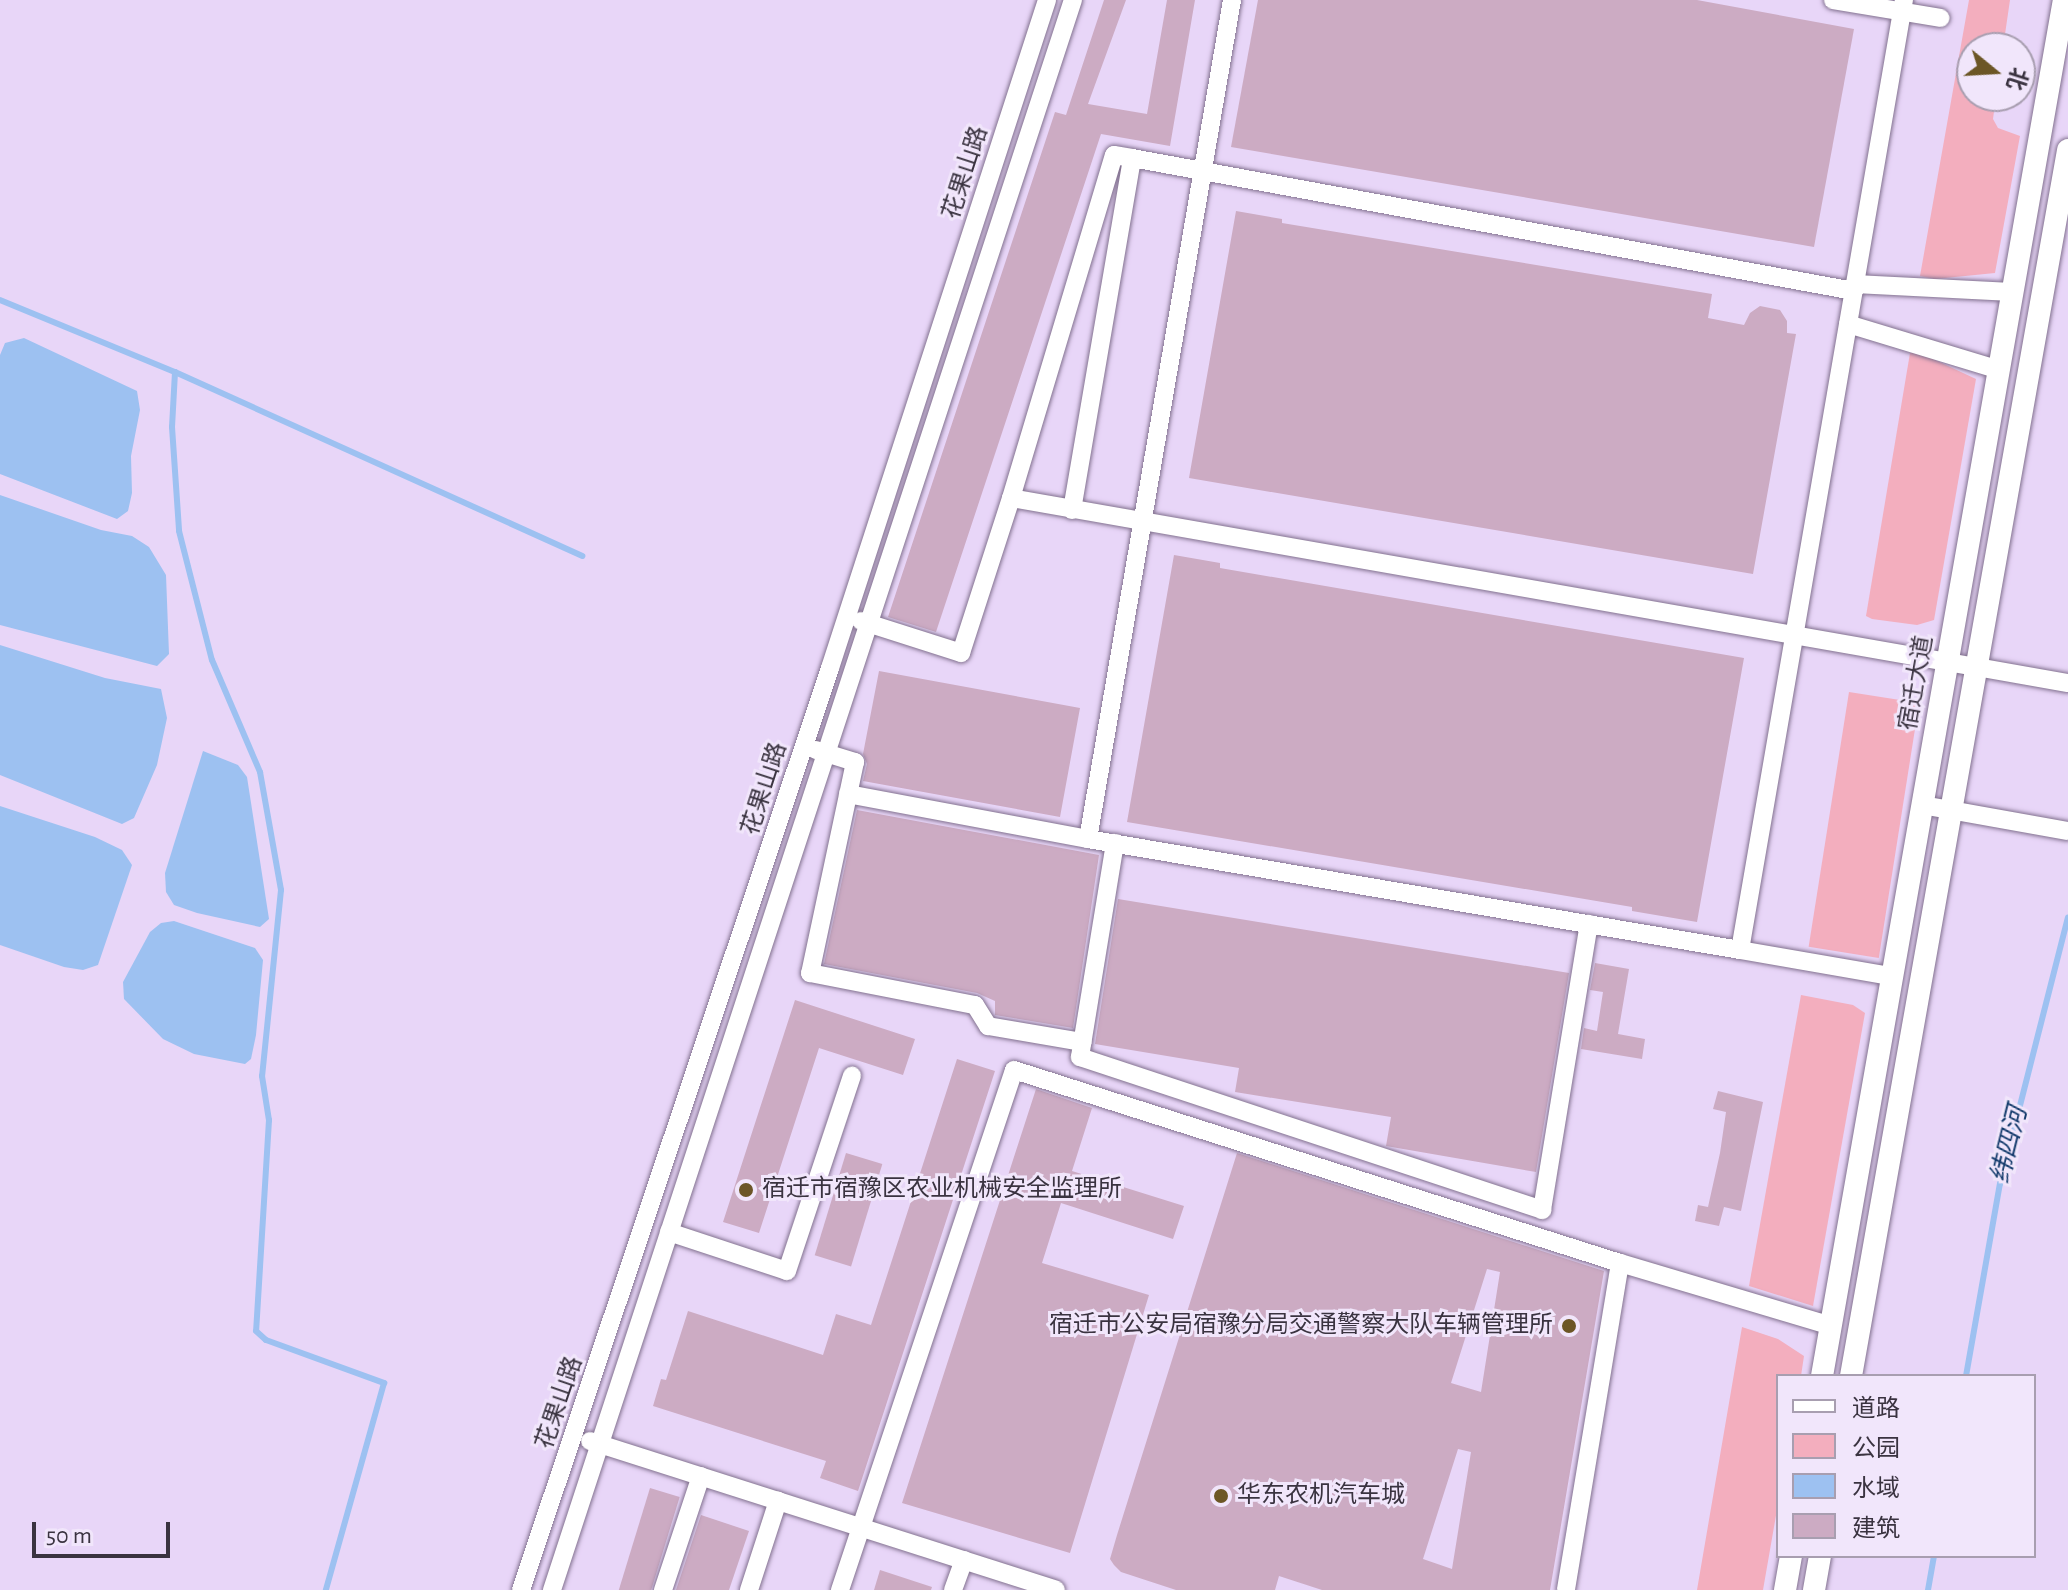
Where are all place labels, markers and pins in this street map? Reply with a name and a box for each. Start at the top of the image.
place label: 宿迁市宿豫区农业机械安全监理所 [762,1176,1122,1204]
marker: 宿迁市宿豫区农业机械安全监理所 [737,1181,755,1199]
place label: 宿迁市公安局宿豫分局交通警察大队车辆管理所 [1049,1312,1553,1340]
marker: 宿迁市公安局宿豫分局交通警察大队车辆管理所 [1560,1317,1578,1335]
place label: 华东农机汽车城 [1237,1482,1405,1510]
marker: 华东农机汽车城 [1212,1487,1230,1505]

